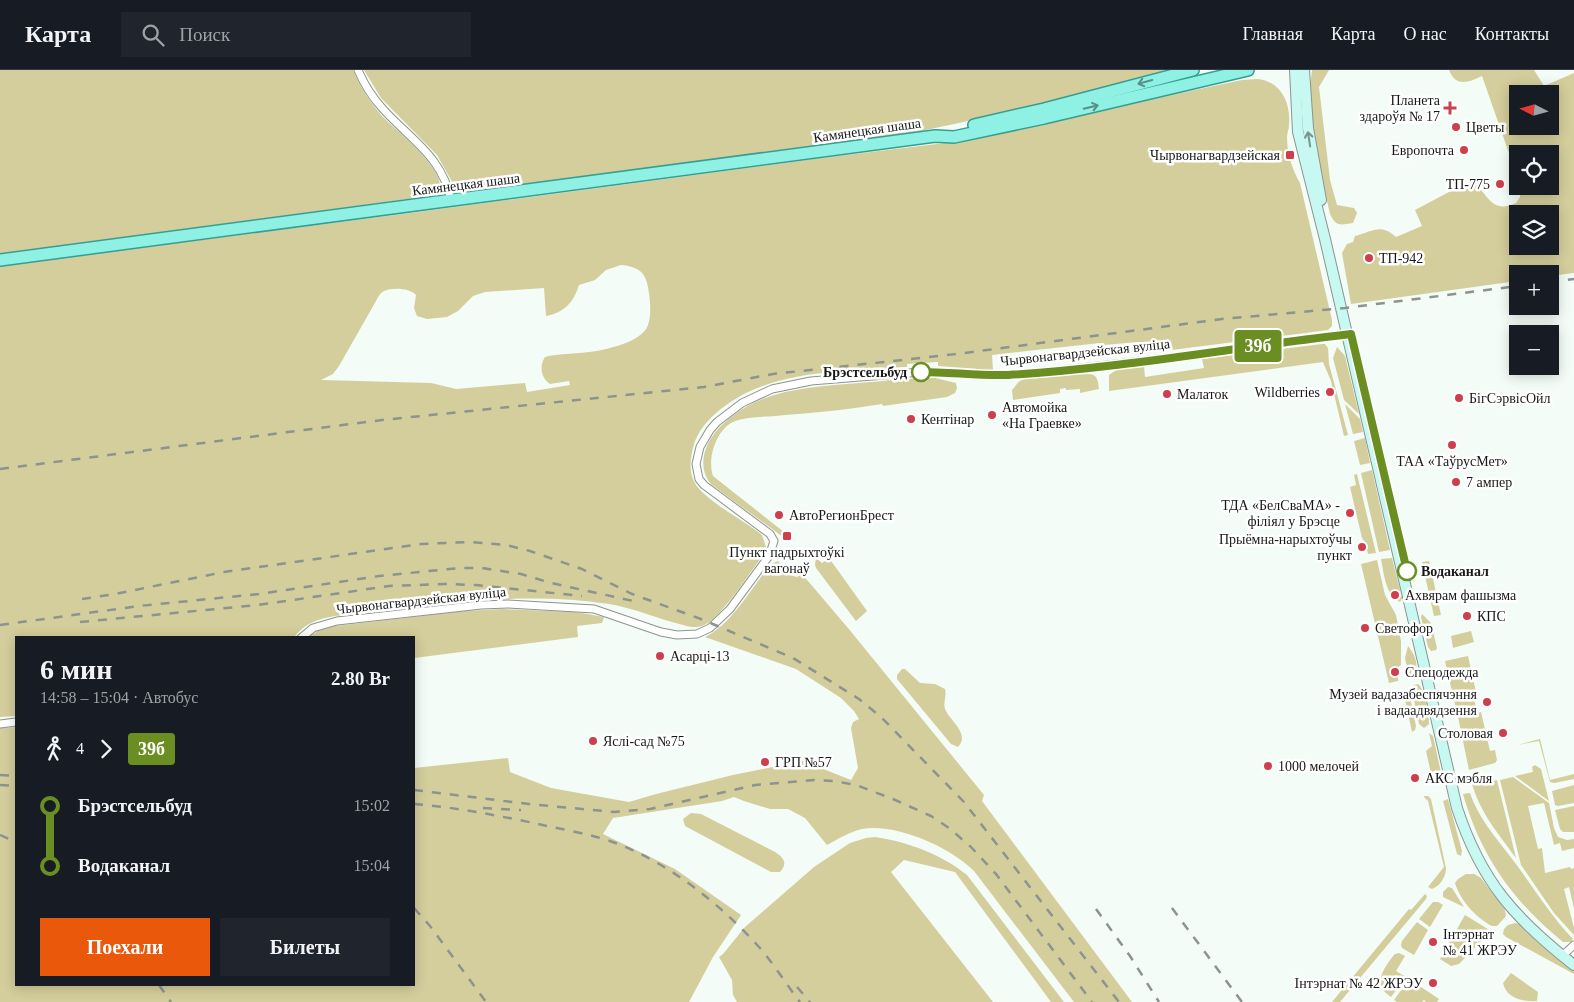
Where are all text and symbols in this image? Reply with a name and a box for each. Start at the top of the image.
search box [121,12,471,57]
text: Карта [25,21,91,47]
icon: search [139,21,167,49]
text: Поиск [179,24,230,45]
text: Главная [1243,24,1303,44]
text: Карта [1331,24,1376,44]
text: О нас [1404,24,1447,44]
text: Контакты [1475,24,1549,44]
one-way arrow [1138,78,1154,88]
north arrow [1509,85,1559,135]
map controls [1509,85,1559,375]
place label: Планета здароўя № 17 [1360,93,1441,124]
one-way arrow [1083,102,1099,111]
marker: Планета здароўя № 17 [1444,102,1456,114]
street label: Камянецкая шаша [812,115,923,145]
place label: Цветы [1466,120,1505,135]
marker: Цветы [1450,121,1462,133]
one-way arrow [1304,131,1314,147]
place label: Европочта [1391,143,1455,158]
marker: Европочта [1458,144,1470,156]
button: locate [1509,145,1559,195]
place label: Чырвонагвардзейская [1150,148,1281,163]
marker: Чырвонагвардзейская [1284,149,1296,161]
street label: Камянецкая шаша [411,170,522,199]
place label: ТП-775 [1446,177,1490,192]
marker: ТП-775 [1494,178,1506,190]
button: layers [1509,205,1559,255]
place label: ТП-942 [1379,251,1423,266]
marker: ТП-942 [1363,252,1375,264]
button: + [1509,265,1559,315]
button: − [1509,325,1559,375]
line badge: 39б [1229,330,1287,362]
street label: Чырвонагвардзейская вуліца [999,336,1171,369]
text: 39б [1245,336,1272,356]
marker: Брэстсельбуд [911,362,931,382]
place label: Брэстсельбуд [823,365,907,380]
place label: Wildberries [1254,385,1320,400]
marker: Wildberries [1324,386,1336,398]
place label: Малаток [1177,387,1229,402]
marker: Малаток [1161,388,1173,400]
place label: БігСэрвісОйл [1469,391,1551,406]
marker: БігСэрвісОйл [1453,392,1465,404]
place label: Автомойка «На Граевке» [1002,400,1082,431]
marker: Автомойка «На Граевке» [986,409,998,421]
place label: Кентінар [921,412,974,427]
marker: Кентінар [905,413,917,425]
marker: ТАА «ТаўрусМет» [1446,439,1458,451]
place label: ТАА «ТаўрусМет» [1396,454,1508,469]
place label: 7 ампер [1466,475,1512,490]
marker: 7 ампер [1450,476,1462,488]
place label: ТДА «БелСваМА» - філіял у Брэсце [1221,498,1340,529]
marker: ТДА «БелСваМА» - філіял у Брэсце [1344,507,1356,519]
place label: АвтоРегионБрест [789,508,894,523]
marker: АвтоРегионБрест [773,509,785,521]
marker: Пункт падрыхтоўкі вагонаў [781,530,793,542]
place label: Прыёмна-нарыхтоўчы пункт [1219,532,1353,563]
marker: Прыёмна-нарыхтоўчы пункт [1356,541,1368,553]
place label: Пункт падрыхтоўкі вагонаў [729,545,845,576]
marker: Водаканал [1397,561,1417,581]
place label: Водаканал [1421,564,1489,579]
street label: Чырвонагвардзейская вуліца [335,584,507,617]
place label: Ахвярам фашызма [1405,588,1517,603]
marker: Ахвярам фашызма [1389,589,1401,601]
place label: КПС [1477,609,1506,624]
marker: КПС [1461,610,1473,622]
place label: Светофор [1375,621,1433,636]
marker: Светофор [1359,622,1371,634]
place label: Асарці-13 [670,649,729,664]
marker: Асарці-13 [654,650,666,662]
text: 6 мин [40,654,112,685]
place label: Спецодежда [1405,665,1479,680]
marker: Спецодежда [1389,666,1401,678]
text: 2.80 Br [331,668,390,689]
place label: Музей вадазабеспячэння і вадаадвядзення [1329,687,1478,718]
text: 14:58 – 15:04 · Автобус [40,689,198,706]
marker: Музей вадазабеспячэння і вадаадвядзення [1481,696,1493,708]
place label: Столовая [1438,726,1494,741]
marker: Столовая [1497,727,1509,739]
place label: Яслі-сад №75 [603,734,685,749]
icon: walk [40,735,68,763]
icon: forward [92,735,120,763]
marker: Яслі-сад №75 [587,735,599,747]
text: 39б [138,739,165,759]
text: 4 [76,740,84,757]
place label: ГРП №57 [775,755,832,770]
marker: ГРП №57 [759,756,771,768]
place label: 1000 мелочей [1278,759,1359,774]
marker: 1000 мелочей [1262,760,1274,772]
place label: АКС мэбля [1425,771,1493,786]
marker: АКС мэбля [1409,772,1421,784]
text: Брэстсельбуд [78,795,192,816]
text: 15:02 [354,797,390,814]
text: Водаканал [78,855,170,876]
text: 15:04 [354,857,390,874]
button: Поехали [40,918,210,976]
button: Билеты [220,918,390,976]
place label: Інтэрнат № 41 ЖРЭУ [1443,927,1517,958]
marker: Інтэрнат № 41 ЖРЭУ [1427,936,1439,948]
place label: Інтэрнат № 42 ЖРЭУ [1295,976,1423,991]
marker: Інтэрнат № 42 ЖРЭУ [1427,977,1439,989]

